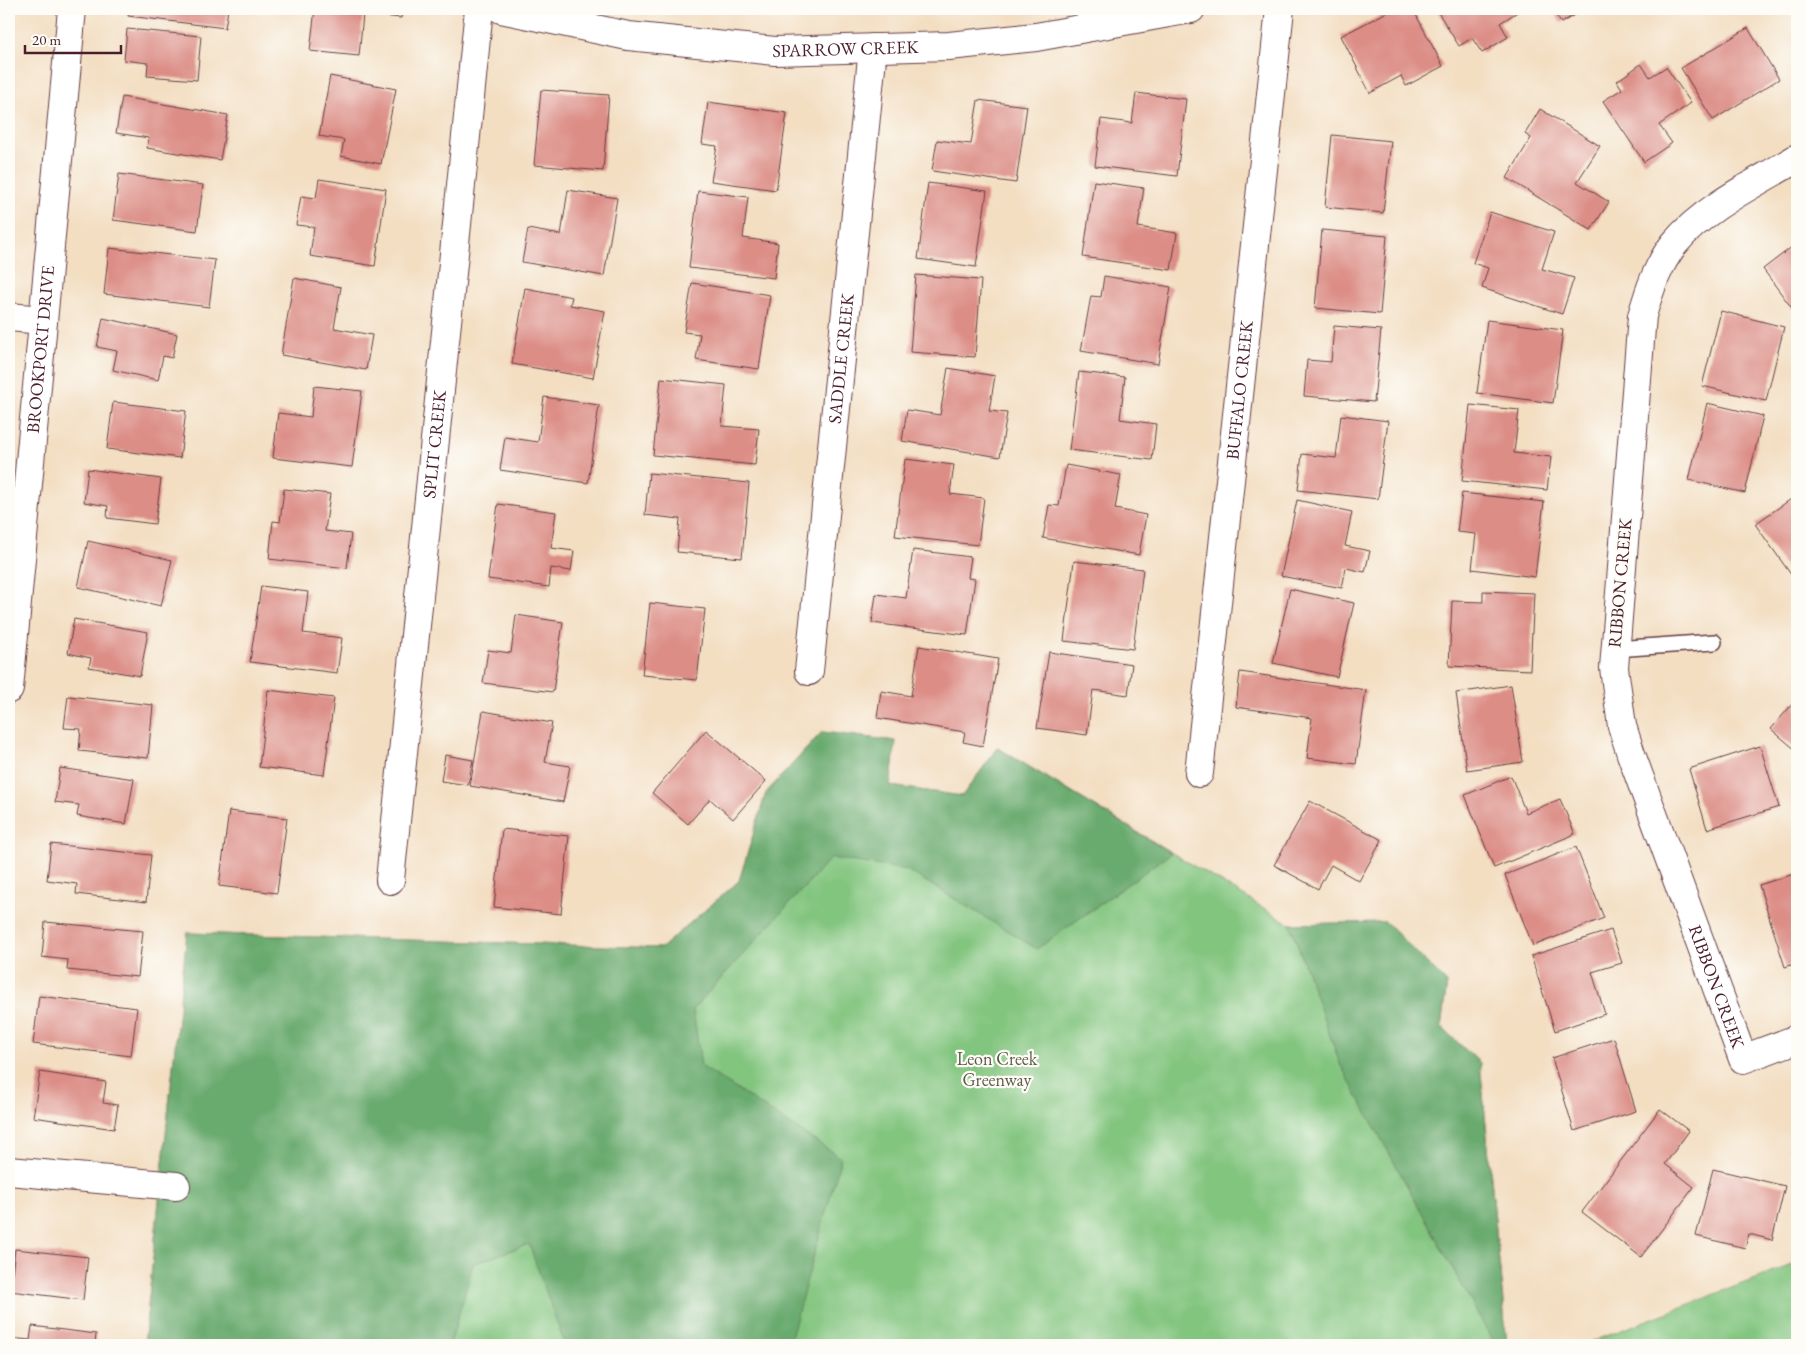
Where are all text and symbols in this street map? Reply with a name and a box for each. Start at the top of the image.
scale bar [25,22,121,54]
text: 20 m [32,30,61,49]
street label: SPARROW CREEK [772,35,920,62]
street label: BROOKPORT DRIVE [21,265,59,434]
street label: SADDLE CREEK [822,292,859,425]
street label: BUFFALO CREEK [1220,319,1258,461]
street label: SPLIT CREEK [417,388,451,500]
street label: RIBBON CREEK [1602,517,1637,649]
street label: RIBBON CREEK [1684,922,1750,1052]
park label: Leon Creek Greenway [957,1047,1038,1091]

